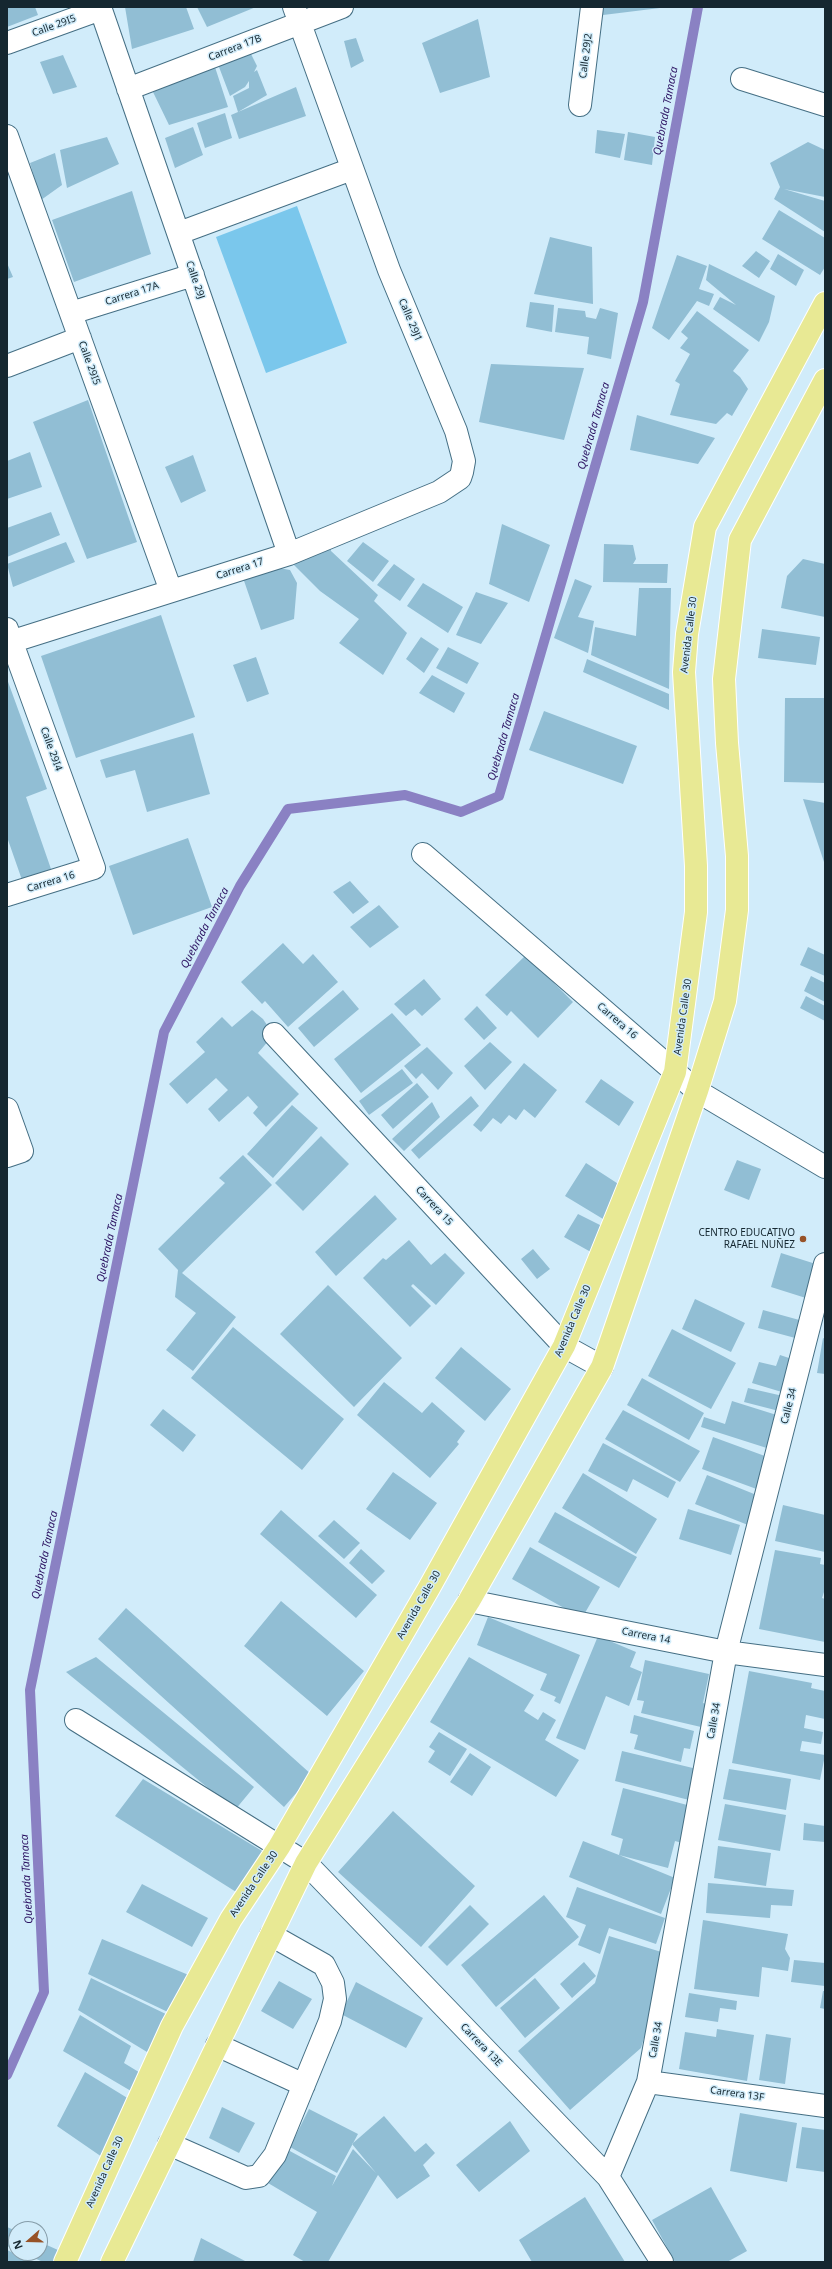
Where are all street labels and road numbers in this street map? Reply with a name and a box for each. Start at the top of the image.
street label: Calle 29I5 [30,13,78,39]
street label: Carrera 17B [207,32,263,64]
street label: Calle 29J2 [577,33,595,79]
street label: Calle 29J [183,259,207,301]
street label: Carrera 17A [104,280,160,308]
street label: Calle 29J1 [396,297,424,343]
street label: Calle 29I5 [76,339,102,387]
street label: Carrera 17 [215,556,265,582]
street label: Avenida Calle 30 [678,596,700,674]
street label: Calle 29I4 [38,725,64,773]
street label: Carrera 16 [26,869,76,895]
street label: Avenida Calle 30 [672,978,694,1056]
street label: Carrera 16 [594,1000,640,1042]
street label: Carrera 15 [413,1184,455,1228]
street label: Avenida Calle 30 [552,1283,594,1359]
street label: Calle 34 [779,1387,799,1425]
street label: Avenida Calle 30 [395,1569,443,1641]
street label: Carrera 14 [621,1625,671,1647]
street label: Calle 34 [705,1702,723,1740]
street label: Avenida Calle 30 [227,1849,281,1919]
street label: Carrera 13E [458,2021,504,2069]
street label: Calle 34 [647,2021,665,2059]
street label: Carrera 13F [709,2084,765,2104]
street label: Avenida Calle 30 [84,2134,126,2210]

